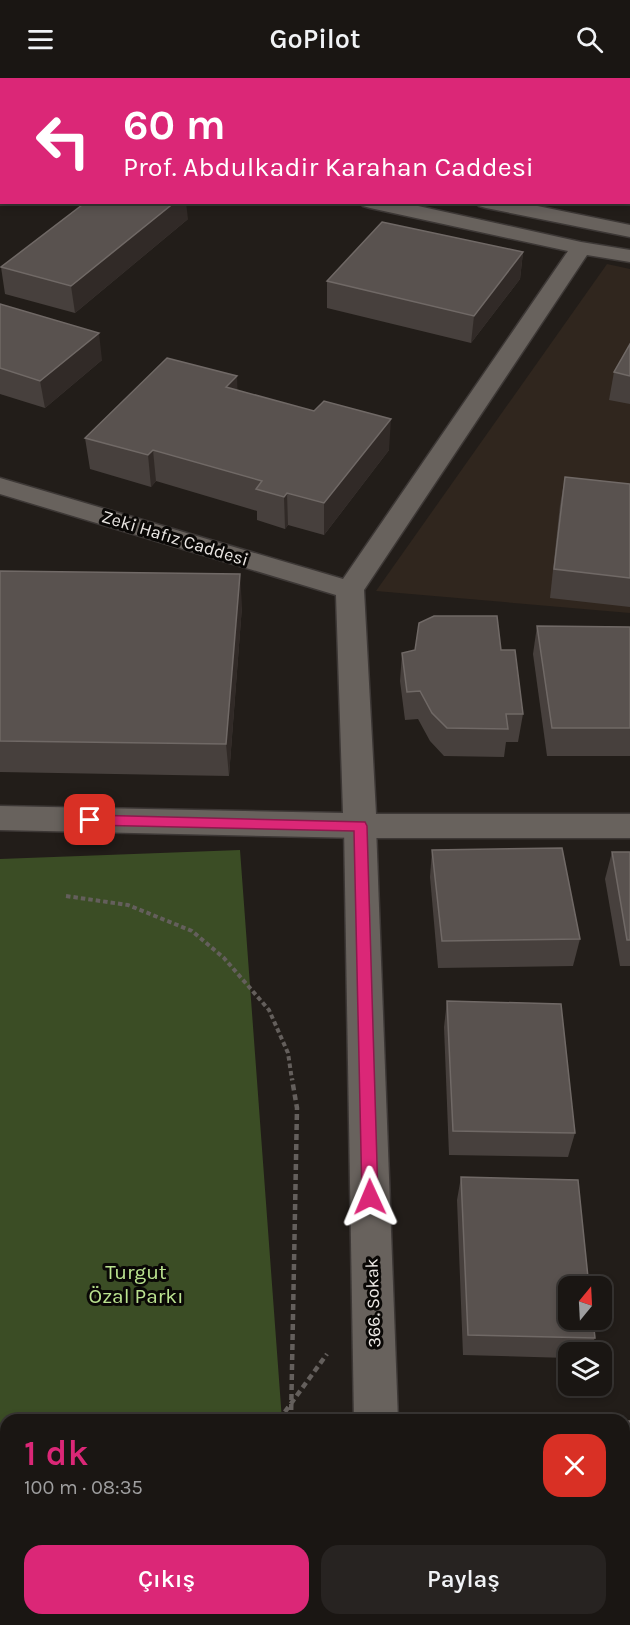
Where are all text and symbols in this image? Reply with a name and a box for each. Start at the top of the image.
icon: menu [24,23,57,56]
text: GoPilot [270,23,360,55]
icon: search [573,23,606,56]
text: 60 m [123,100,226,150]
icon: left [24,102,102,180]
text: Prof. Abdulkadir Karahan Caddesi [123,151,534,183]
street label: Zeki Hafız Caddesi [99,505,251,571]
pin [64,794,115,845]
icon: arrive [73,803,106,836]
position arrow [338,1165,402,1229]
street label: 366. Sokak [360,1258,386,1348]
park label: Turgut Özal Parkı [89,1260,183,1308]
north arrow [558,1276,612,1330]
map controls [558,1276,612,1396]
button: layers [558,1342,612,1396]
text: 1 dk [24,1432,88,1474]
button: close [543,1434,606,1497]
text: 100 m · 08:35 [24,1476,143,1499]
button: Çıkış [24,1545,309,1614]
button: Paylaş [321,1545,606,1614]

